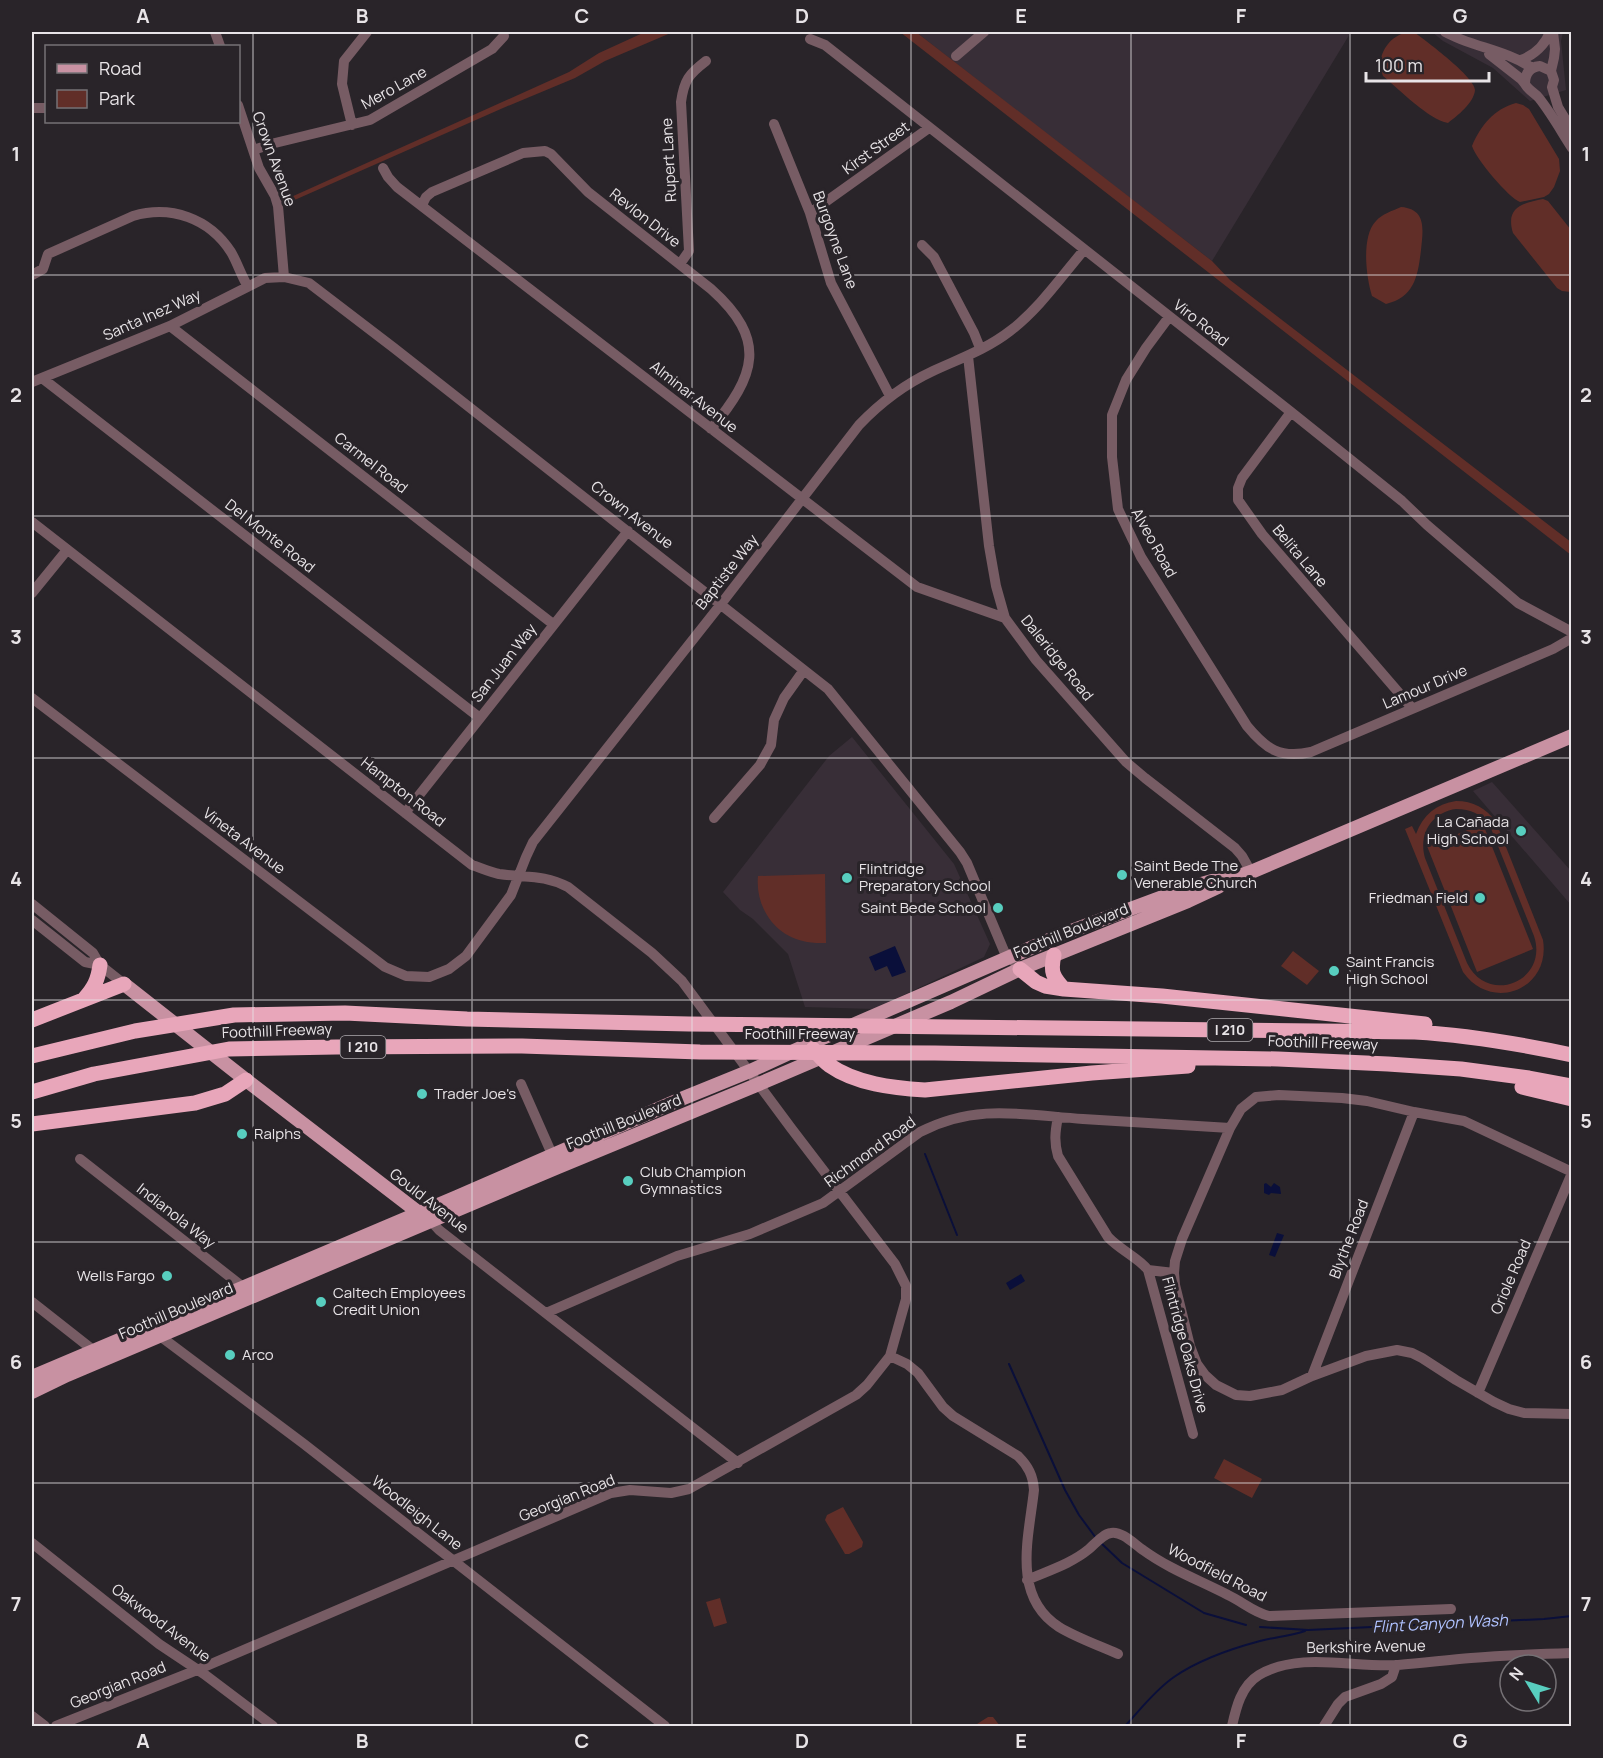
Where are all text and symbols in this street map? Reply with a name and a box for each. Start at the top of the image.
text: A [136,2,150,29]
text: B [356,2,369,29]
text: C [575,2,589,29]
text: D [795,2,809,29]
text: E [1015,2,1027,29]
text: F [1236,2,1247,29]
text: G [1453,2,1468,29]
legend [45,45,240,123]
scale bar [1366,45,1489,83]
text: 100 m [1375,53,1423,77]
text: Road [99,56,142,80]
street label: Mero Lane [357,61,431,114]
text: Park [99,86,136,110]
street label: Crown Avenue [248,109,301,209]
street label: Kirst Street [838,116,914,179]
street label: Rupert Lane [656,117,681,203]
text: 1 [12,140,20,167]
text: 1 [1582,140,1590,167]
street label: Revlon Drive [605,183,685,252]
street label: Burgoyne Lane [808,188,863,292]
street label: Santa Inez Way [100,284,204,346]
street label: Viro Road [1169,294,1233,351]
street label: Alminar Avenue [646,356,743,438]
text: 2 [10,381,22,408]
text: 2 [1580,381,1592,408]
street label: Carmel Road [330,427,412,498]
street label: Crown Avenue [587,476,678,554]
street label: Del Monte Road [221,494,320,577]
street label: Alveo Road [1127,504,1182,581]
street label: Belita Lane [1268,520,1333,592]
street label: Baptiste Way [690,530,763,614]
street label: Daleridge Road [1016,610,1098,705]
street label: San Juan Way [466,619,541,706]
text: 3 [10,623,22,650]
text: 3 [1580,623,1592,650]
street label: Lamour Drive [1379,659,1471,714]
street label: Hampton Road [357,752,450,831]
street label: Vineta Avenue [199,803,290,879]
place label: La Cañada High School [1427,811,1509,849]
marker: La Cañada High School [1514,824,1528,838]
place label: Saint Bede The Venerable Church [1134,855,1257,893]
place label: Flintridge Preparatory School [859,858,991,896]
text: 4 [10,865,22,892]
text: 4 [1580,865,1592,892]
marker: Saint Bede The Venerable Church [1115,868,1129,882]
marker: Flintridge Preparatory School [840,871,854,885]
place label: Friedman Field [1369,887,1468,908]
marker: Friedman Field [1473,891,1487,905]
place label: Saint Bede School [861,897,986,918]
street label: Foothill Boulevard [1010,898,1131,963]
marker: Saint Bede School [991,901,1005,915]
place label: Saint Francis High School [1346,951,1434,989]
marker: Saint Francis High School [1327,964,1341,978]
street label: Foothill Freeway [221,1018,333,1043]
road number: I 210 [1208,1019,1252,1041]
street label: Foothill Freeway [745,1023,855,1044]
street label: Foothill Freeway [1267,1030,1379,1055]
road number: I 210 [340,1036,386,1058]
place label: Trader Joe's [434,1083,516,1104]
marker: Trader Joe's [415,1087,429,1101]
street label: Foothill Boulevard [563,1089,684,1154]
text: 5 [10,1107,22,1134]
text: 5 [1580,1107,1592,1134]
street label: Richmond Road [820,1111,920,1192]
place label: Ralphs [254,1123,301,1144]
marker: Ralphs [235,1127,249,1141]
place label: Club Champion Gymnastics [640,1161,746,1199]
street label: Gould Avenue [385,1163,473,1238]
marker: Club Champion Gymnastics [621,1174,635,1188]
street label: Indianola Way [132,1178,220,1253]
street label: Blythe Road [1324,1196,1373,1282]
street label: Oriole Road [1485,1236,1536,1317]
place label: Wells Fargo [77,1265,155,1286]
marker: Wells Fargo [160,1269,174,1283]
street label: Flintridge Oaks Drive [1157,1274,1214,1416]
street label: Foothill Boulevard [116,1277,236,1344]
place label: Caltech Employees Credit Union [333,1282,466,1320]
marker: Caltech Employees Credit Union [314,1295,328,1309]
place label: Arco [242,1344,274,1365]
text: 6 [10,1348,22,1375]
marker: Arco [223,1348,237,1362]
text: 6 [1580,1348,1592,1375]
street label: Georgian Road [516,1469,618,1526]
street label: Woodleigh Lane [368,1470,467,1555]
street label: Woodfield Road [1164,1539,1270,1607]
street label: Oakwood Avenue [108,1578,215,1667]
text: 7 [11,1590,21,1617]
text: 7 [1581,1590,1591,1617]
water label: Flint Canyon Wash [1372,1608,1509,1638]
street label: Berkshire Avenue [1306,1635,1426,1658]
north arrow [1498,1653,1558,1713]
street label: Georgian Road [67,1656,169,1713]
text: N [1504,1662,1528,1685]
text: A [136,1727,150,1754]
text: B [356,1727,369,1754]
text: C [575,1727,589,1754]
text: D [795,1727,809,1754]
text: E [1015,1727,1027,1754]
text: F [1236,1727,1247,1754]
text: G [1453,1727,1468,1754]

